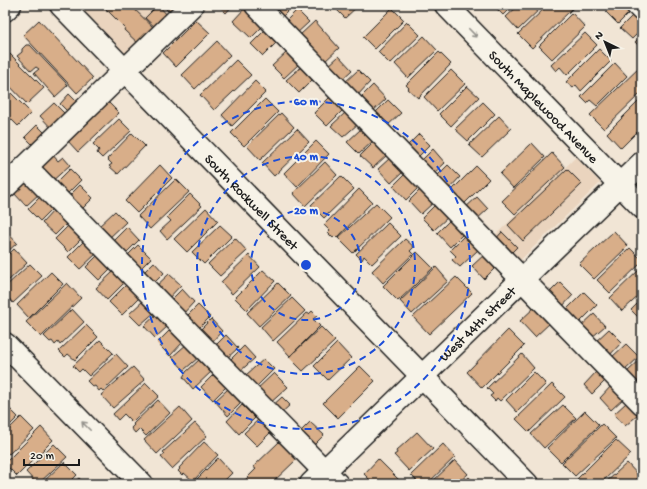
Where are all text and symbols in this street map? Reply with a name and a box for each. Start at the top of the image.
north arrow [585,22,625,62]
one-way arrow [468,28,478,38]
text: N [593,29,606,43]
street label: South Maplewood Avenue [484,48,602,169]
text: 60 m [294,96,319,110]
street label: South Rockwell Street [200,151,302,256]
text: 40 m [293,151,318,165]
text: 20 m [294,205,319,219]
centre of rings [299,258,313,272]
street label: West 44th Street [437,283,521,366]
one-way arrow [81,421,91,431]
scale bar [24,441,79,467]
text: 20 m [30,450,55,464]

